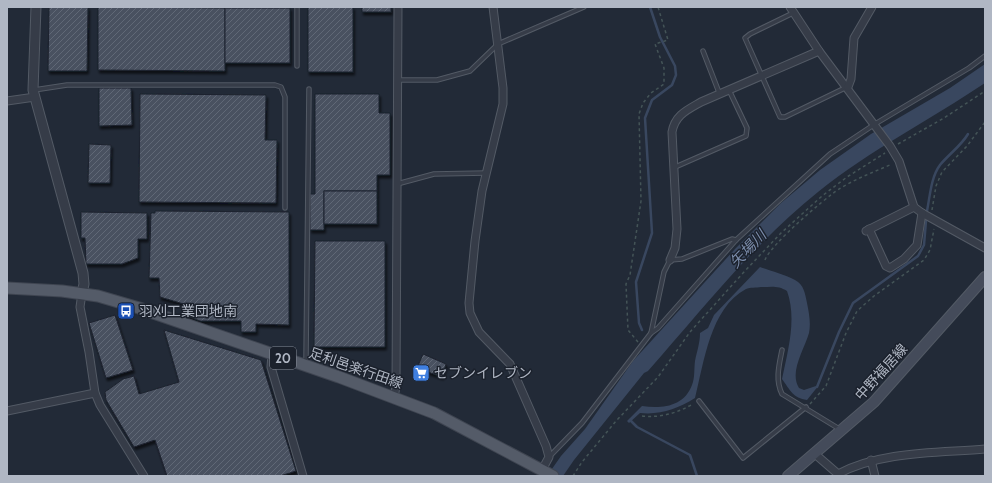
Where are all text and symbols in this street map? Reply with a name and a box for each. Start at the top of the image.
water label: 矢場川 [726,225,771,271]
bus stop icon: 羽刈工業団地南 [116,301,136,321]
place label: 羽刈工業団地南 [139,302,237,320]
street label: 中野福居線 [851,340,911,404]
street label: 足利邑楽行田線 [307,344,405,392]
road number: 20 [270,347,296,369]
supermarket icon: セブンイレブン [411,363,431,383]
place label: セブンイレブン [434,364,532,382]

